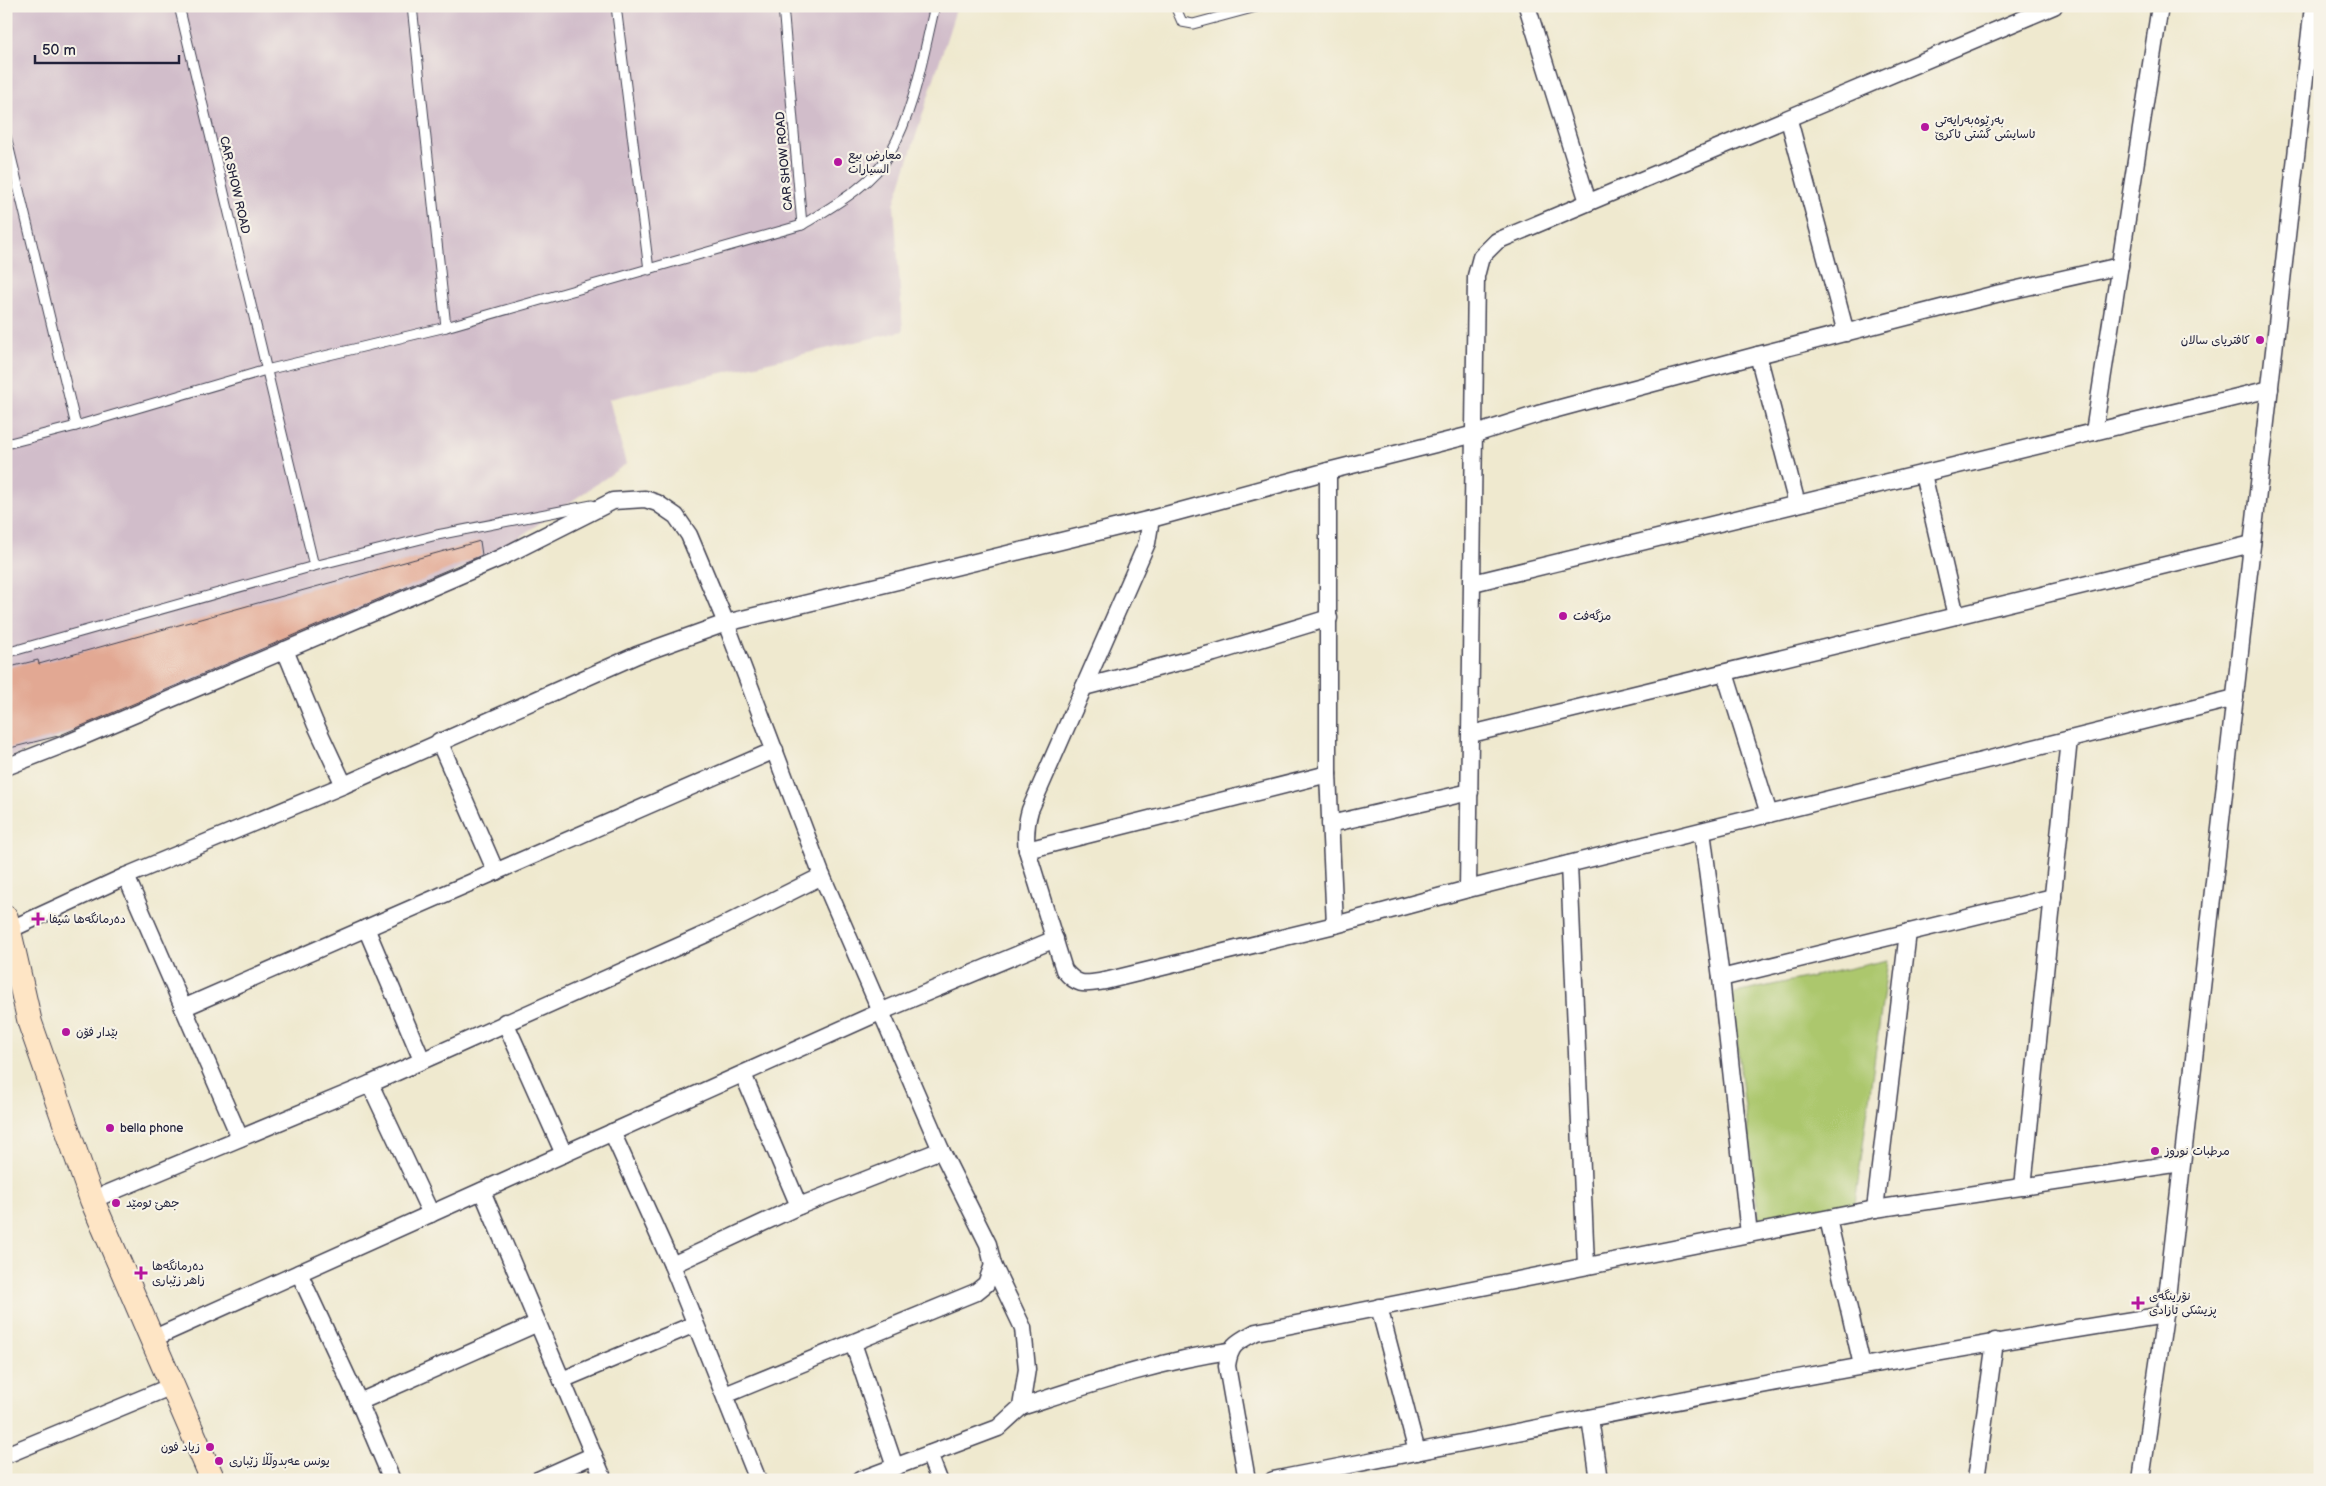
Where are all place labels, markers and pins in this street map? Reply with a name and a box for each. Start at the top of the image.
place label: بەرێوەبەرایەتی ئاسایشی گشتی ئاکرێ [1935,113,2036,142]
marker: بەرێوەبەرایەتی ئاسایشی گشتی ئاکرێ [1919,121,1931,133]
place label: معارض بيع السيارات [848,148,902,177]
marker: معارض بيع السيارات [832,156,844,168]
place label: کافتریای سالان [2181,333,2250,348]
marker: کافتریای سالان [2254,334,2266,346]
place label: مزگەفت [1573,609,1611,624]
marker: مزگەفت [1557,610,1569,622]
marker: دەرمانگەھا شیفا [31,912,45,926]
place label: دەرمانگەھا شیفا [49,912,126,927]
place label: بێدار فۆن [76,1025,118,1040]
marker: بێدار فۆن [60,1026,72,1038]
place label: bella phone [120,1121,183,1136]
marker: bella phone [104,1122,116,1134]
place label: مرطبات نوروز [2164,1144,2230,1159]
marker: مرطبات نوروز [2149,1145,2161,1157]
place label: جھێ ئومێد [126,1196,180,1211]
marker: جھێ ئومێد [110,1197,122,1209]
place label: دەرمانگەھا زاهر زێباری [152,1259,205,1288]
marker: دەرمانگەھا زاهر زێباری [134,1266,148,1280]
place label: نۆرینگەی پزیشکی ئازادی [2149,1289,2217,1318]
marker: نۆرینگەی پزیشکی ئازادی [2131,1296,2145,1310]
place label: زياد فون [161,1440,200,1455]
marker: زياد فون [204,1441,216,1453]
place label: یونس عەبدوڵڵا زێباری [229,1452,330,1469]
marker: یونس عەبدوڵڵا زێباری [213,1455,225,1467]

